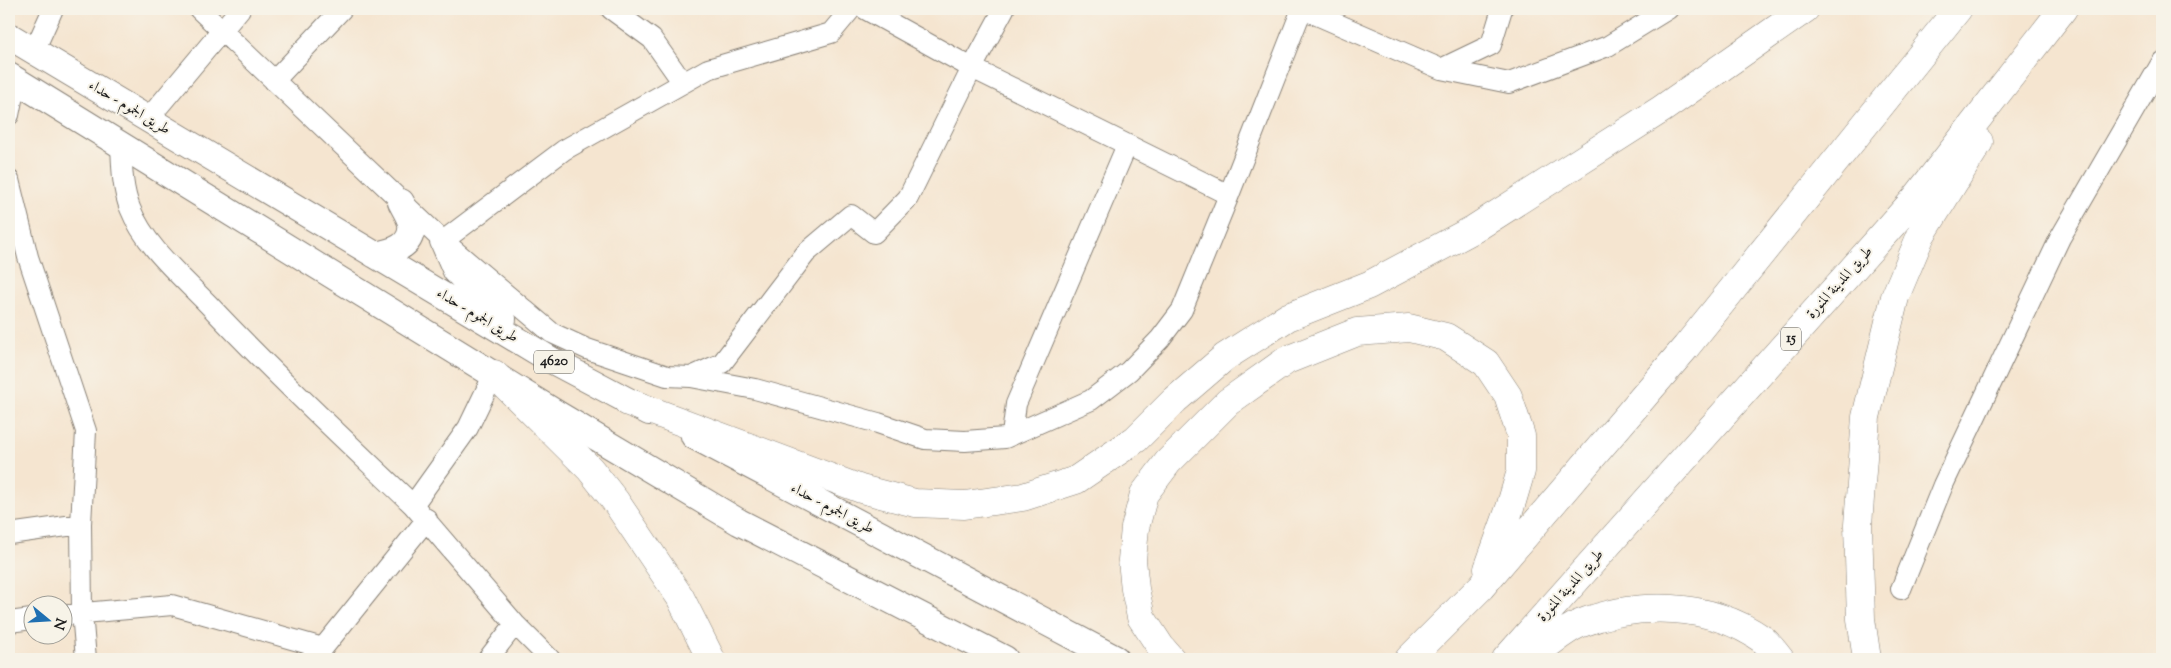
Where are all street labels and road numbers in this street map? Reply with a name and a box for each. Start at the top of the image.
street label: طريق الجموم - حداء [84,75,174,142]
street label: طريق المدينة المنورة [1802,242,1878,324]
street label: طريق الجموم - حداء [432,283,522,350]
road number: 15 [1781,328,1801,350]
road number: 4620 [534,351,574,374]
street label: طريق الجموم - حداء [786,478,878,541]
street label: طريق المدينة المنورة [1533,545,1609,627]

